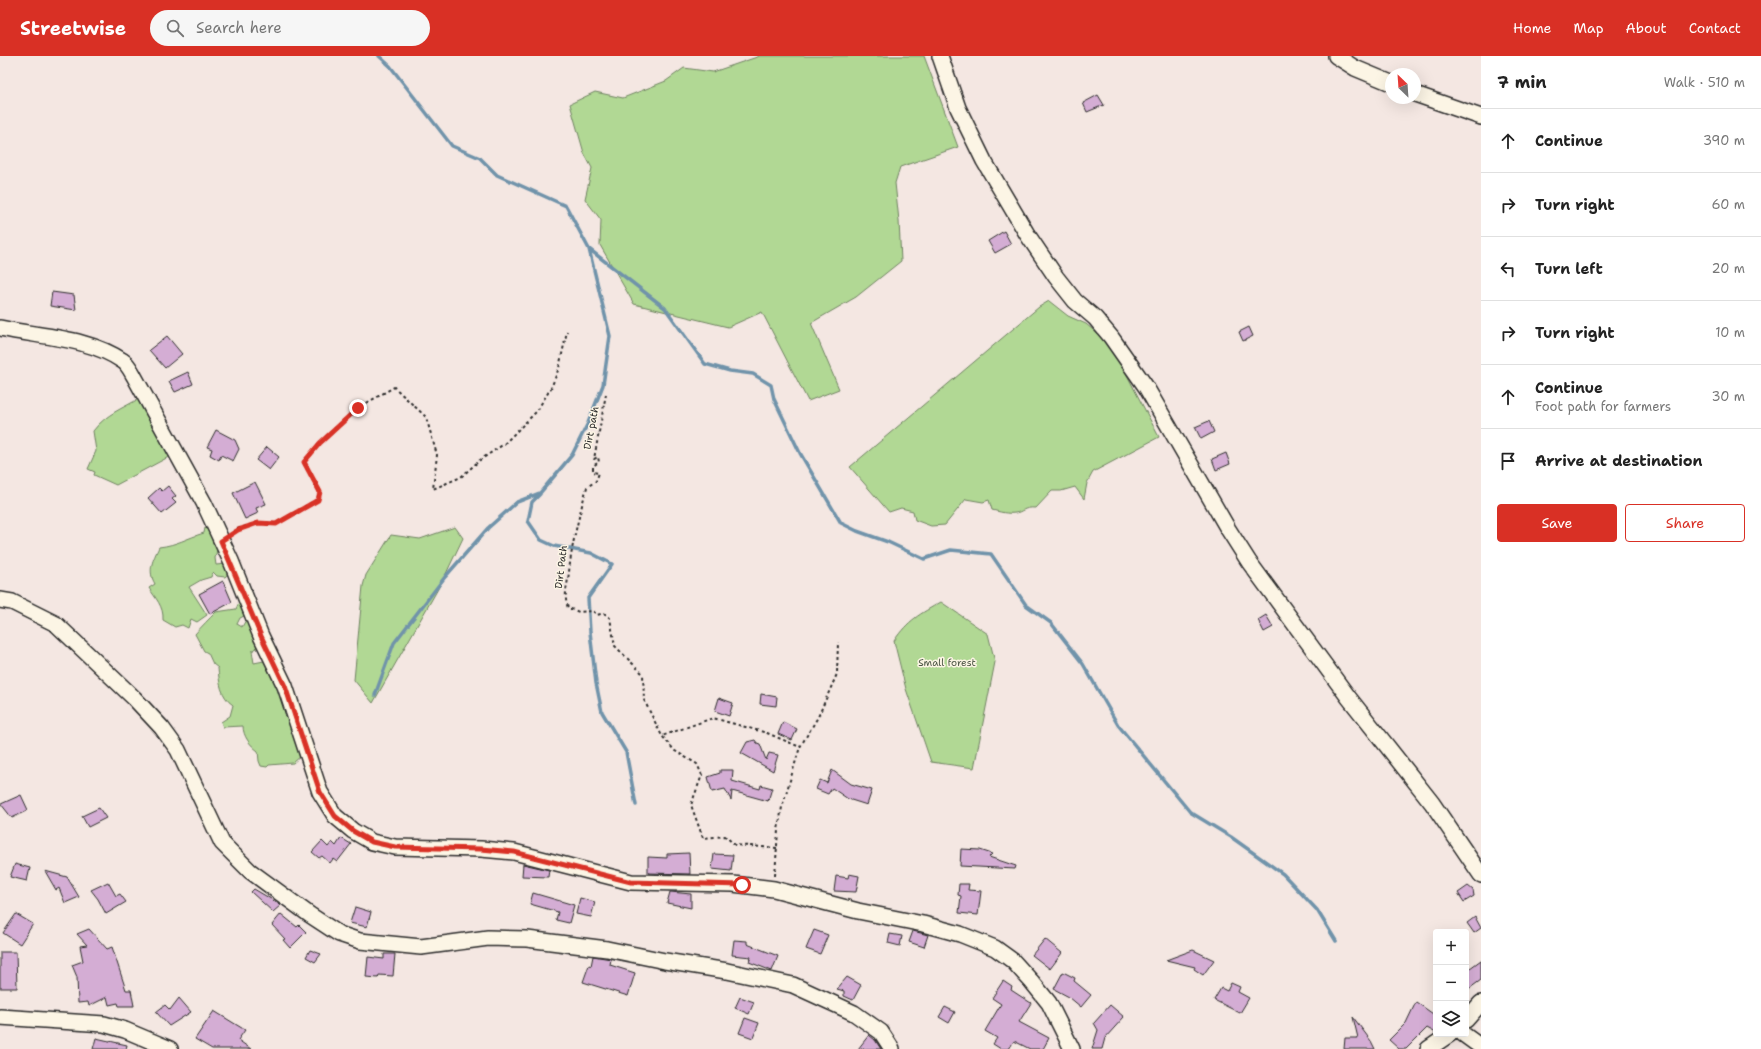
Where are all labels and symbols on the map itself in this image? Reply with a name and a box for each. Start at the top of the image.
north arrow [1385,68,1421,104]
route end [349,399,367,417]
street label: Dirt path [580,405,602,451]
street label: Dirt Path [552,545,570,589]
park label: Small forest [918,656,976,669]
route start [733,876,751,894]

